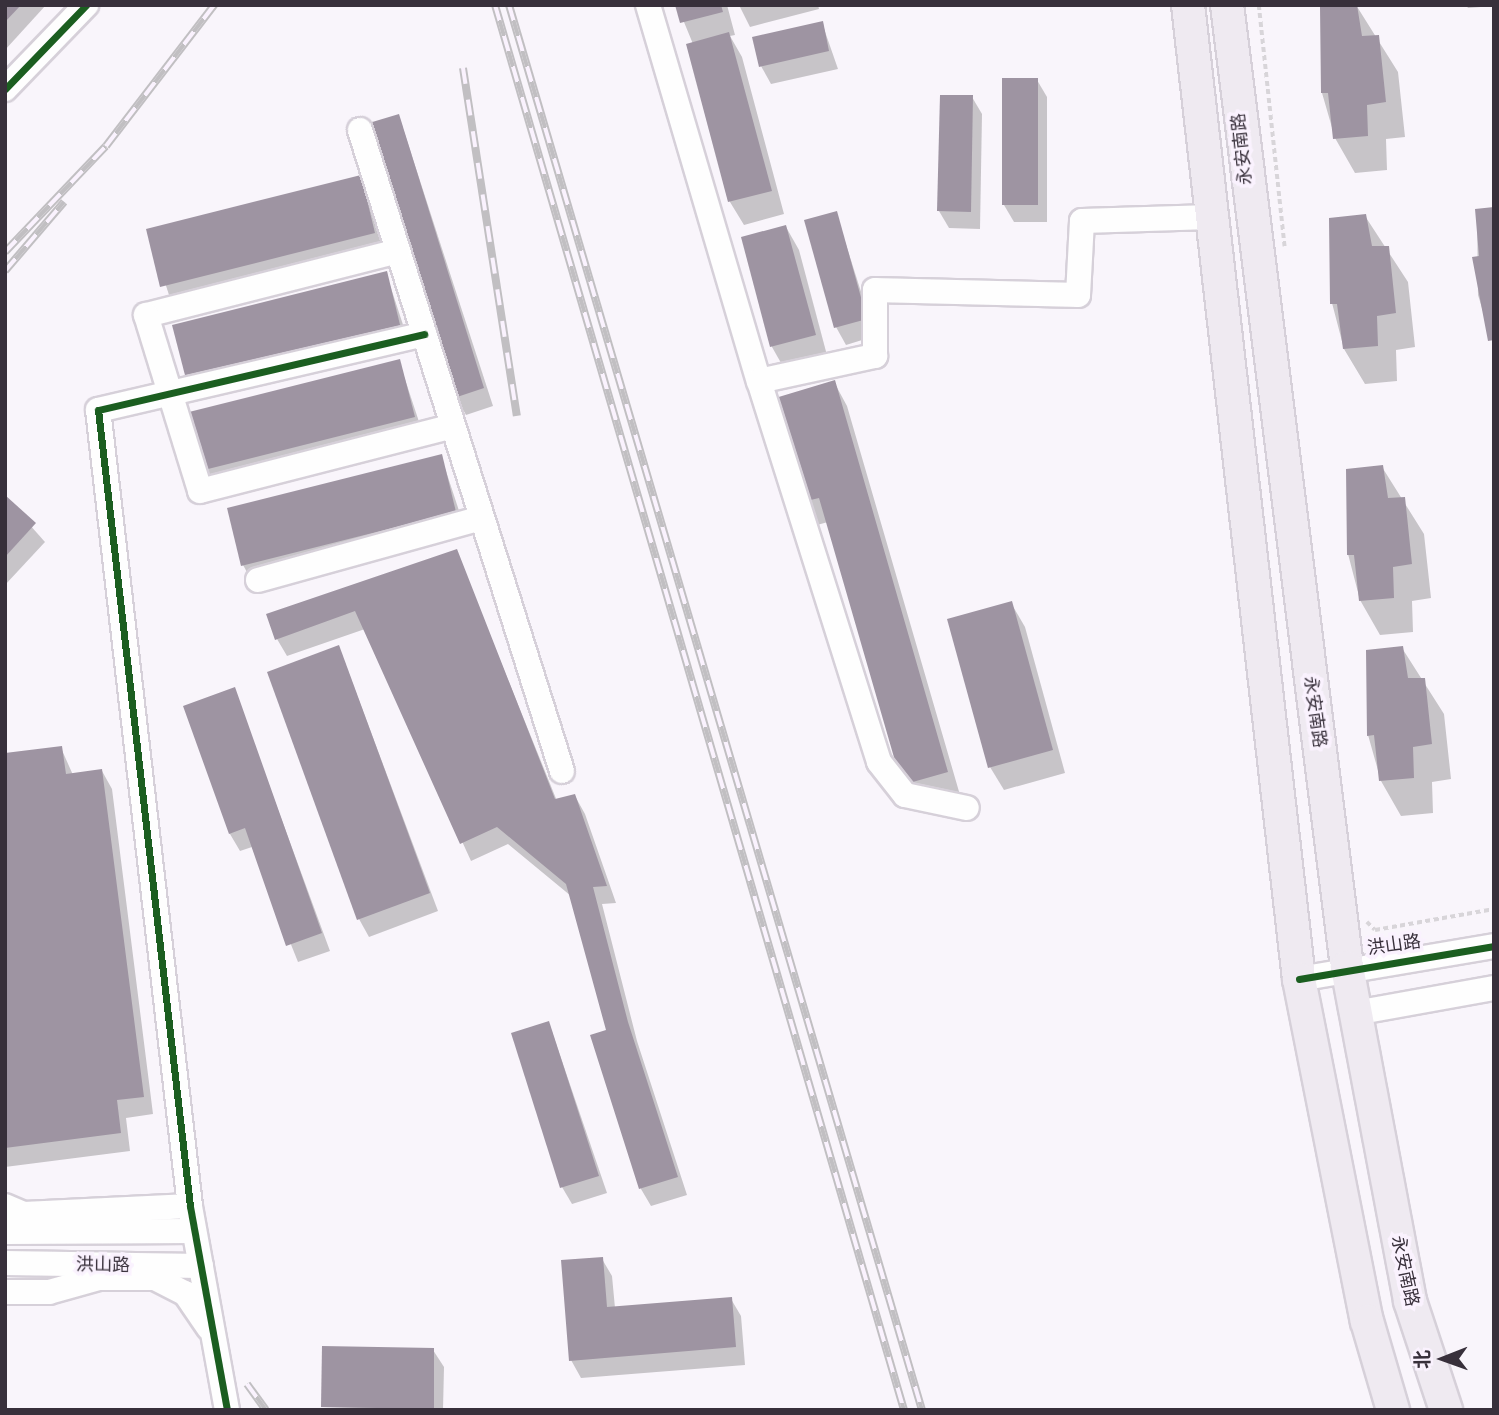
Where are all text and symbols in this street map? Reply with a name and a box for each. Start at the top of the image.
street label: 永安南路 [1227,112,1257,186]
street label: 永安南路 [1299,675,1331,749]
street label: 洪山路 [1366,931,1422,959]
street label: 永安南路 [1387,1234,1423,1308]
street label: 洪山路 [76,1254,130,1276]
north arrow [1408,1324,1478,1394]
text: 北 [1411,1350,1433,1369]

